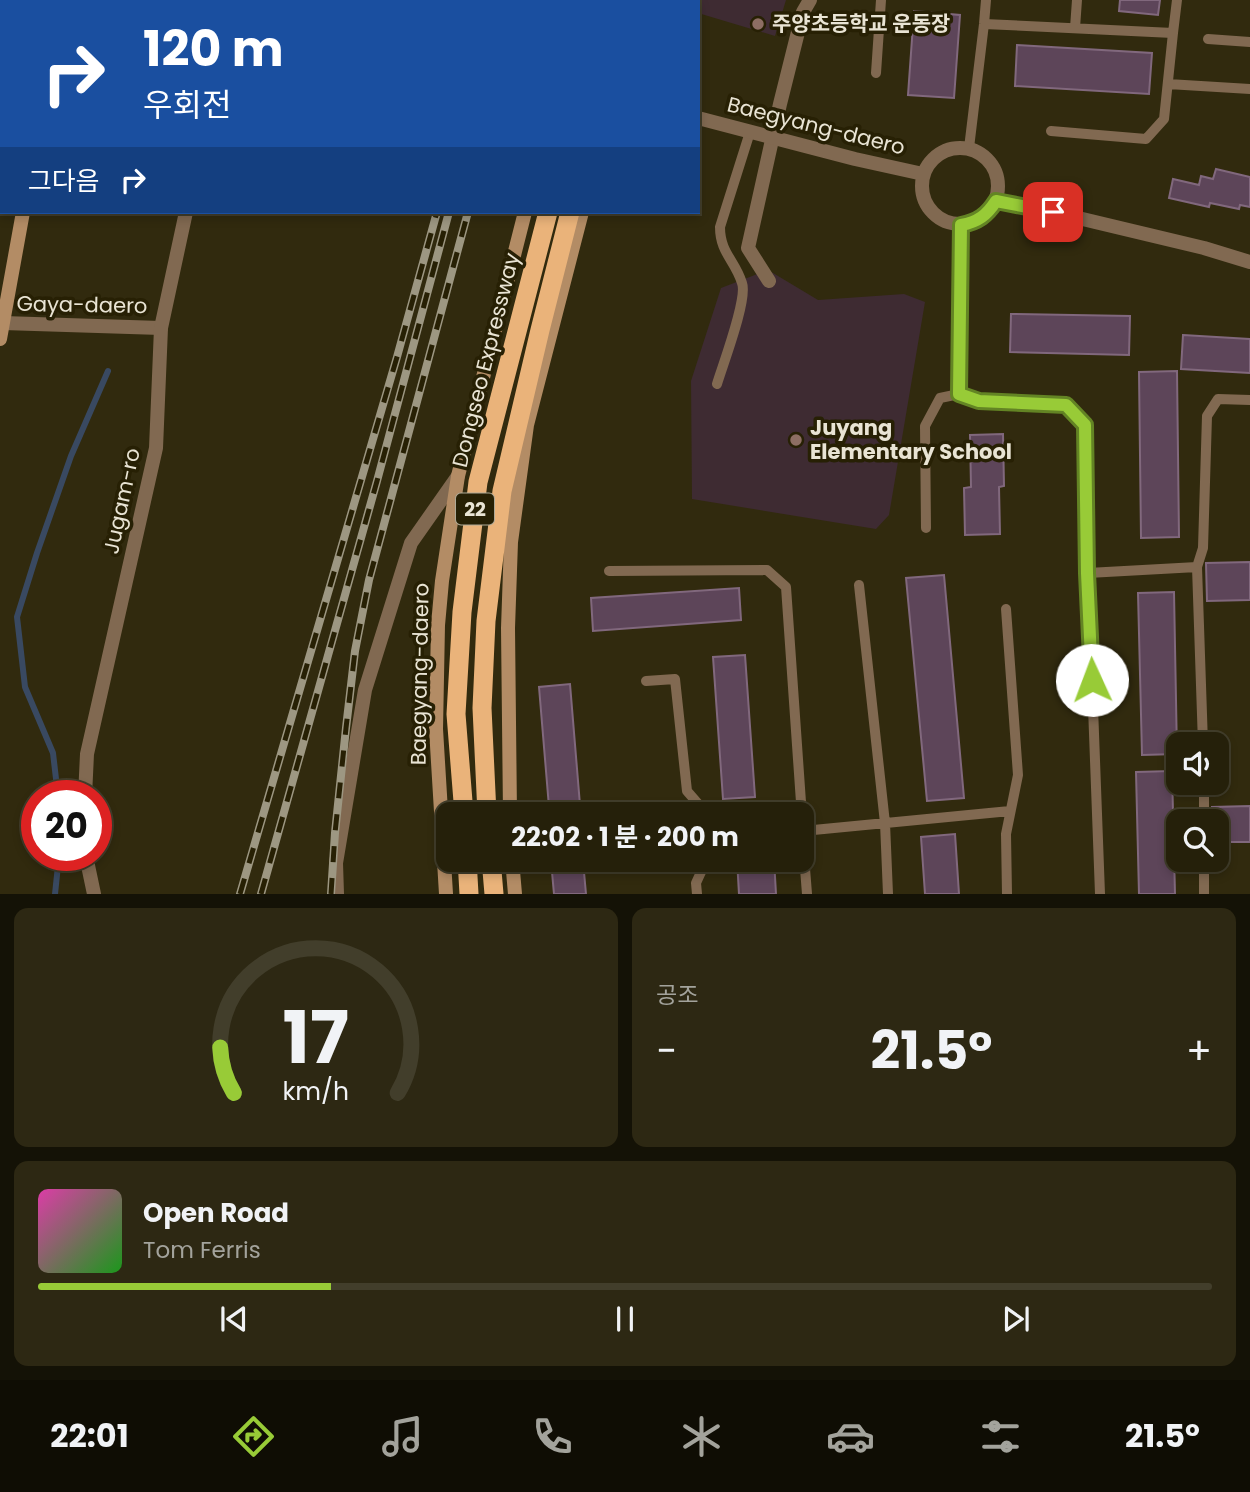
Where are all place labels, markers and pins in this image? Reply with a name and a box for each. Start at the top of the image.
place label: 주양초등학교 운동장 [772,9,950,38]
marker: 주양초등학교 운동장 [750,16,766,32]
pin [1023,182,1083,242]
place label: Juyang Elementary School [810,413,1012,466]
marker: Juyang Elementary School [788,432,804,448]

